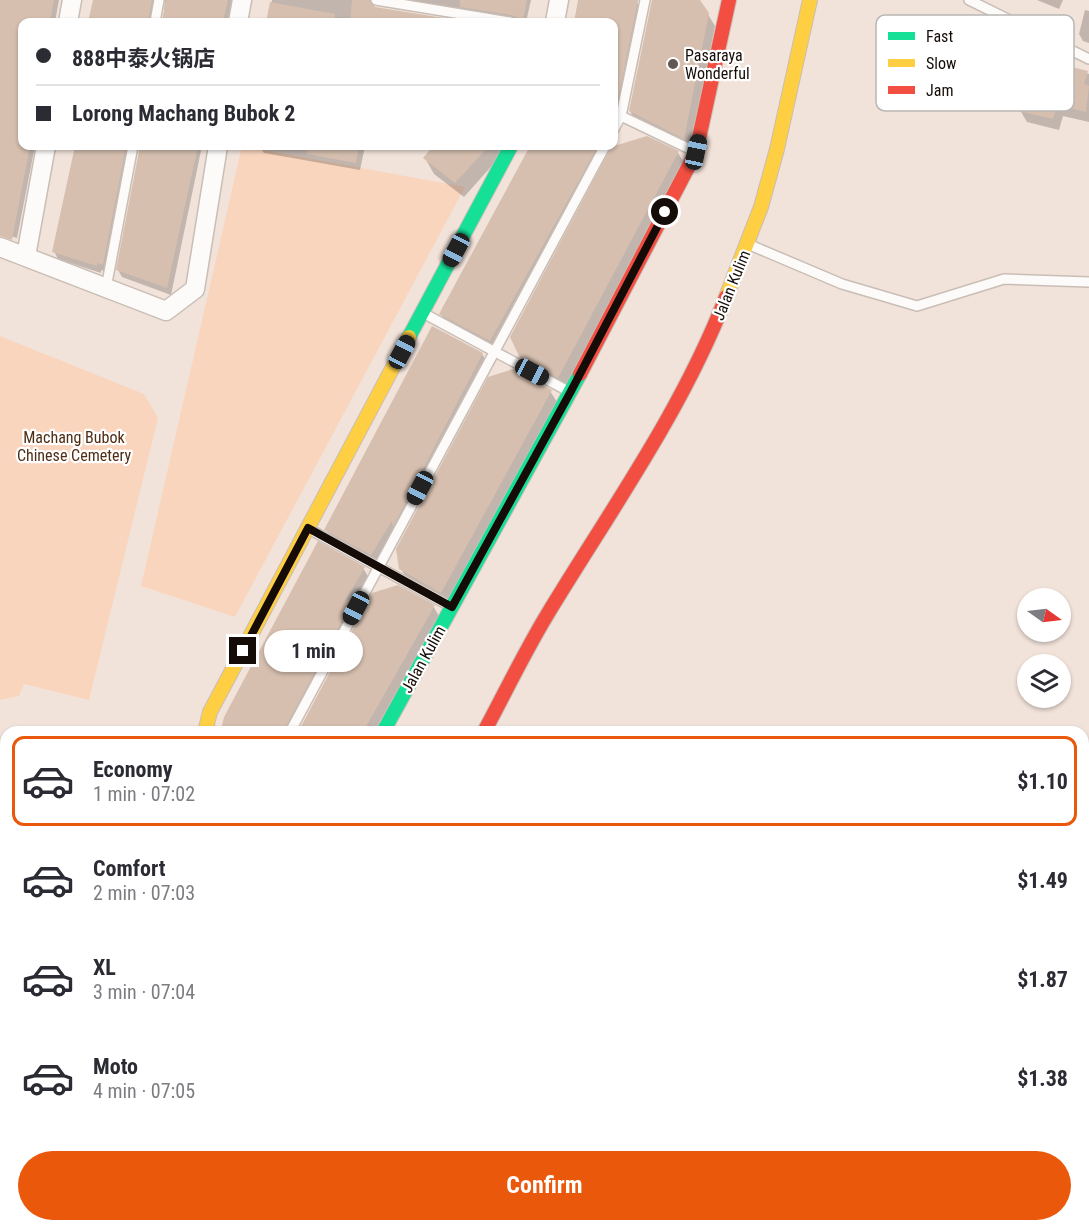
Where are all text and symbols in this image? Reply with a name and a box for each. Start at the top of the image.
legend [876,15,1074,111]
text: Fast [926,27,953,46]
text: 888中泰火锅店 [72,46,215,71]
place label: Pasaraya Wonderful [685,46,750,83]
text: Slow [926,54,956,73]
marker: Pasaraya Wonderful [666,57,680,71]
text: Jam [926,81,953,100]
text: Lorong Machang Bubok 2 [72,101,295,126]
car [683,133,709,171]
route start [651,198,678,225]
car [440,230,472,270]
street label: Jalan Kulim [709,247,754,323]
car [386,332,418,372]
car [512,356,552,388]
park label: Machang Bubok Chinese Cemetery [17,428,131,465]
car [404,468,436,508]
car [340,588,372,628]
north arrow [1017,588,1071,642]
map controls [1017,588,1071,708]
street label: Jalan Kulim [397,622,450,696]
callout: 1 min [264,630,363,672]
route end [229,637,256,664]
text: 1 min [291,639,336,663]
button: layers [1017,654,1071,708]
icon: car [21,754,75,808]
text: Economy [93,757,173,782]
text: $1.10 [1017,769,1068,794]
text: 1 min · 07:02 [93,782,195,806]
icon: car [21,853,75,907]
text: Comfort [93,856,166,881]
text: $1.49 [1017,868,1068,893]
text: 2 min · 07:03 [93,881,195,905]
icon: car [21,952,75,1006]
text: XL [93,955,116,980]
text: $1.87 [1017,967,1068,992]
text: 3 min · 07:04 [93,980,195,1004]
icon: car [21,1051,75,1105]
text: Moto [93,1054,138,1079]
text: $1.38 [1017,1066,1068,1091]
text: 4 min · 07:05 [93,1079,195,1103]
button: Confirm [18,1151,1071,1220]

